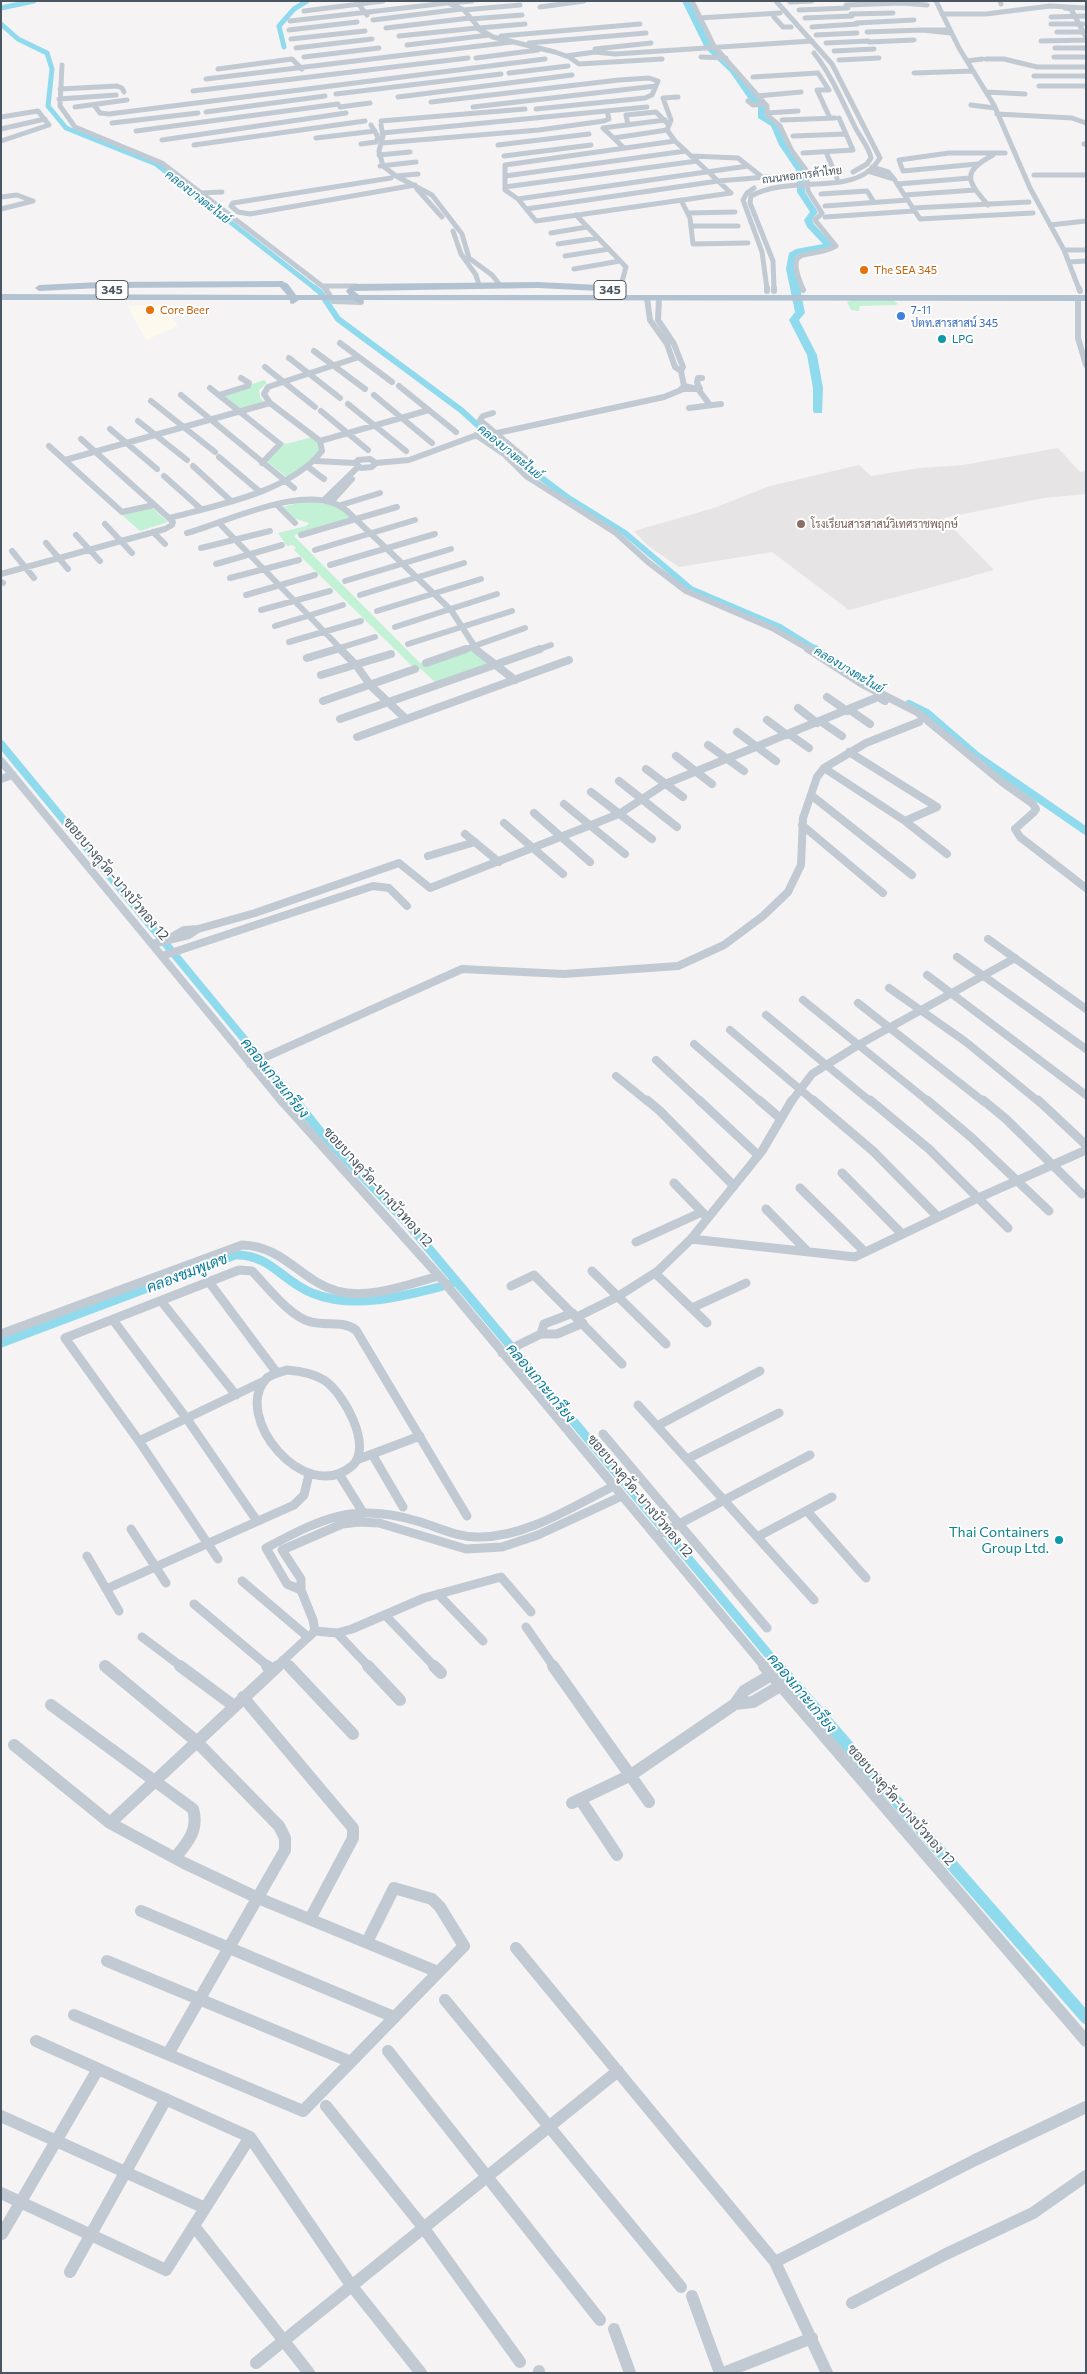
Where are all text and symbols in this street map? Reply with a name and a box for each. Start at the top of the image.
street label: ถนนหอการค้าไทย [761,164,843,186]
water label: คลองบางตะไนย์ [163,167,233,227]
place label: The SEA 345 [874,263,937,277]
marker: The SEA 345 [858,264,870,276]
road number: 345 [96,280,128,300]
road number: 345 [594,280,626,300]
place label: Core Beer [160,303,209,317]
place label: 7-11 ปตท.สารสาสน์ 345 [911,303,998,329]
marker: Core Beer [144,304,156,316]
marker: 7-11 ปตท.สารสาสน์ 345 [895,310,907,322]
place label: LPG [952,332,973,346]
marker: LPG [936,333,948,345]
water label: คลองบางตะไนย์ [475,422,545,482]
place label: โรงเรียนสารสาสน์วิเทศราชพฤกษ์ [811,517,958,531]
marker: โรงเรียนสารสาสน์วิเทศราชพฤกษ์ [795,518,807,530]
water label: คลองบางตะไนย์ [812,644,886,696]
street label: ซอยบางคูวัด-บางบัวทอง 12 [60,814,172,944]
water label: คลองเกาะเกรียง [237,1034,313,1122]
street label: ซอยบางคูวัด-บางบัวทอง 12 [320,1124,436,1250]
water label: คลองชมพูเดช [144,1249,230,1297]
water label: คลองเกาะเกรียง [503,1340,579,1426]
street label: ซอยบางคูวัด-บางบัวทอง 12 [584,1431,696,1561]
place label: Thai Containers Group Ltd. [949,1524,1049,1556]
marker: Thai Containers Group Ltd. [1053,1534,1065,1546]
water label: คลองเกาะเกรียง [764,1650,840,1736]
street label: ซอยบางคูวัด-บางบัวทอง 12 [844,1741,958,1869]

